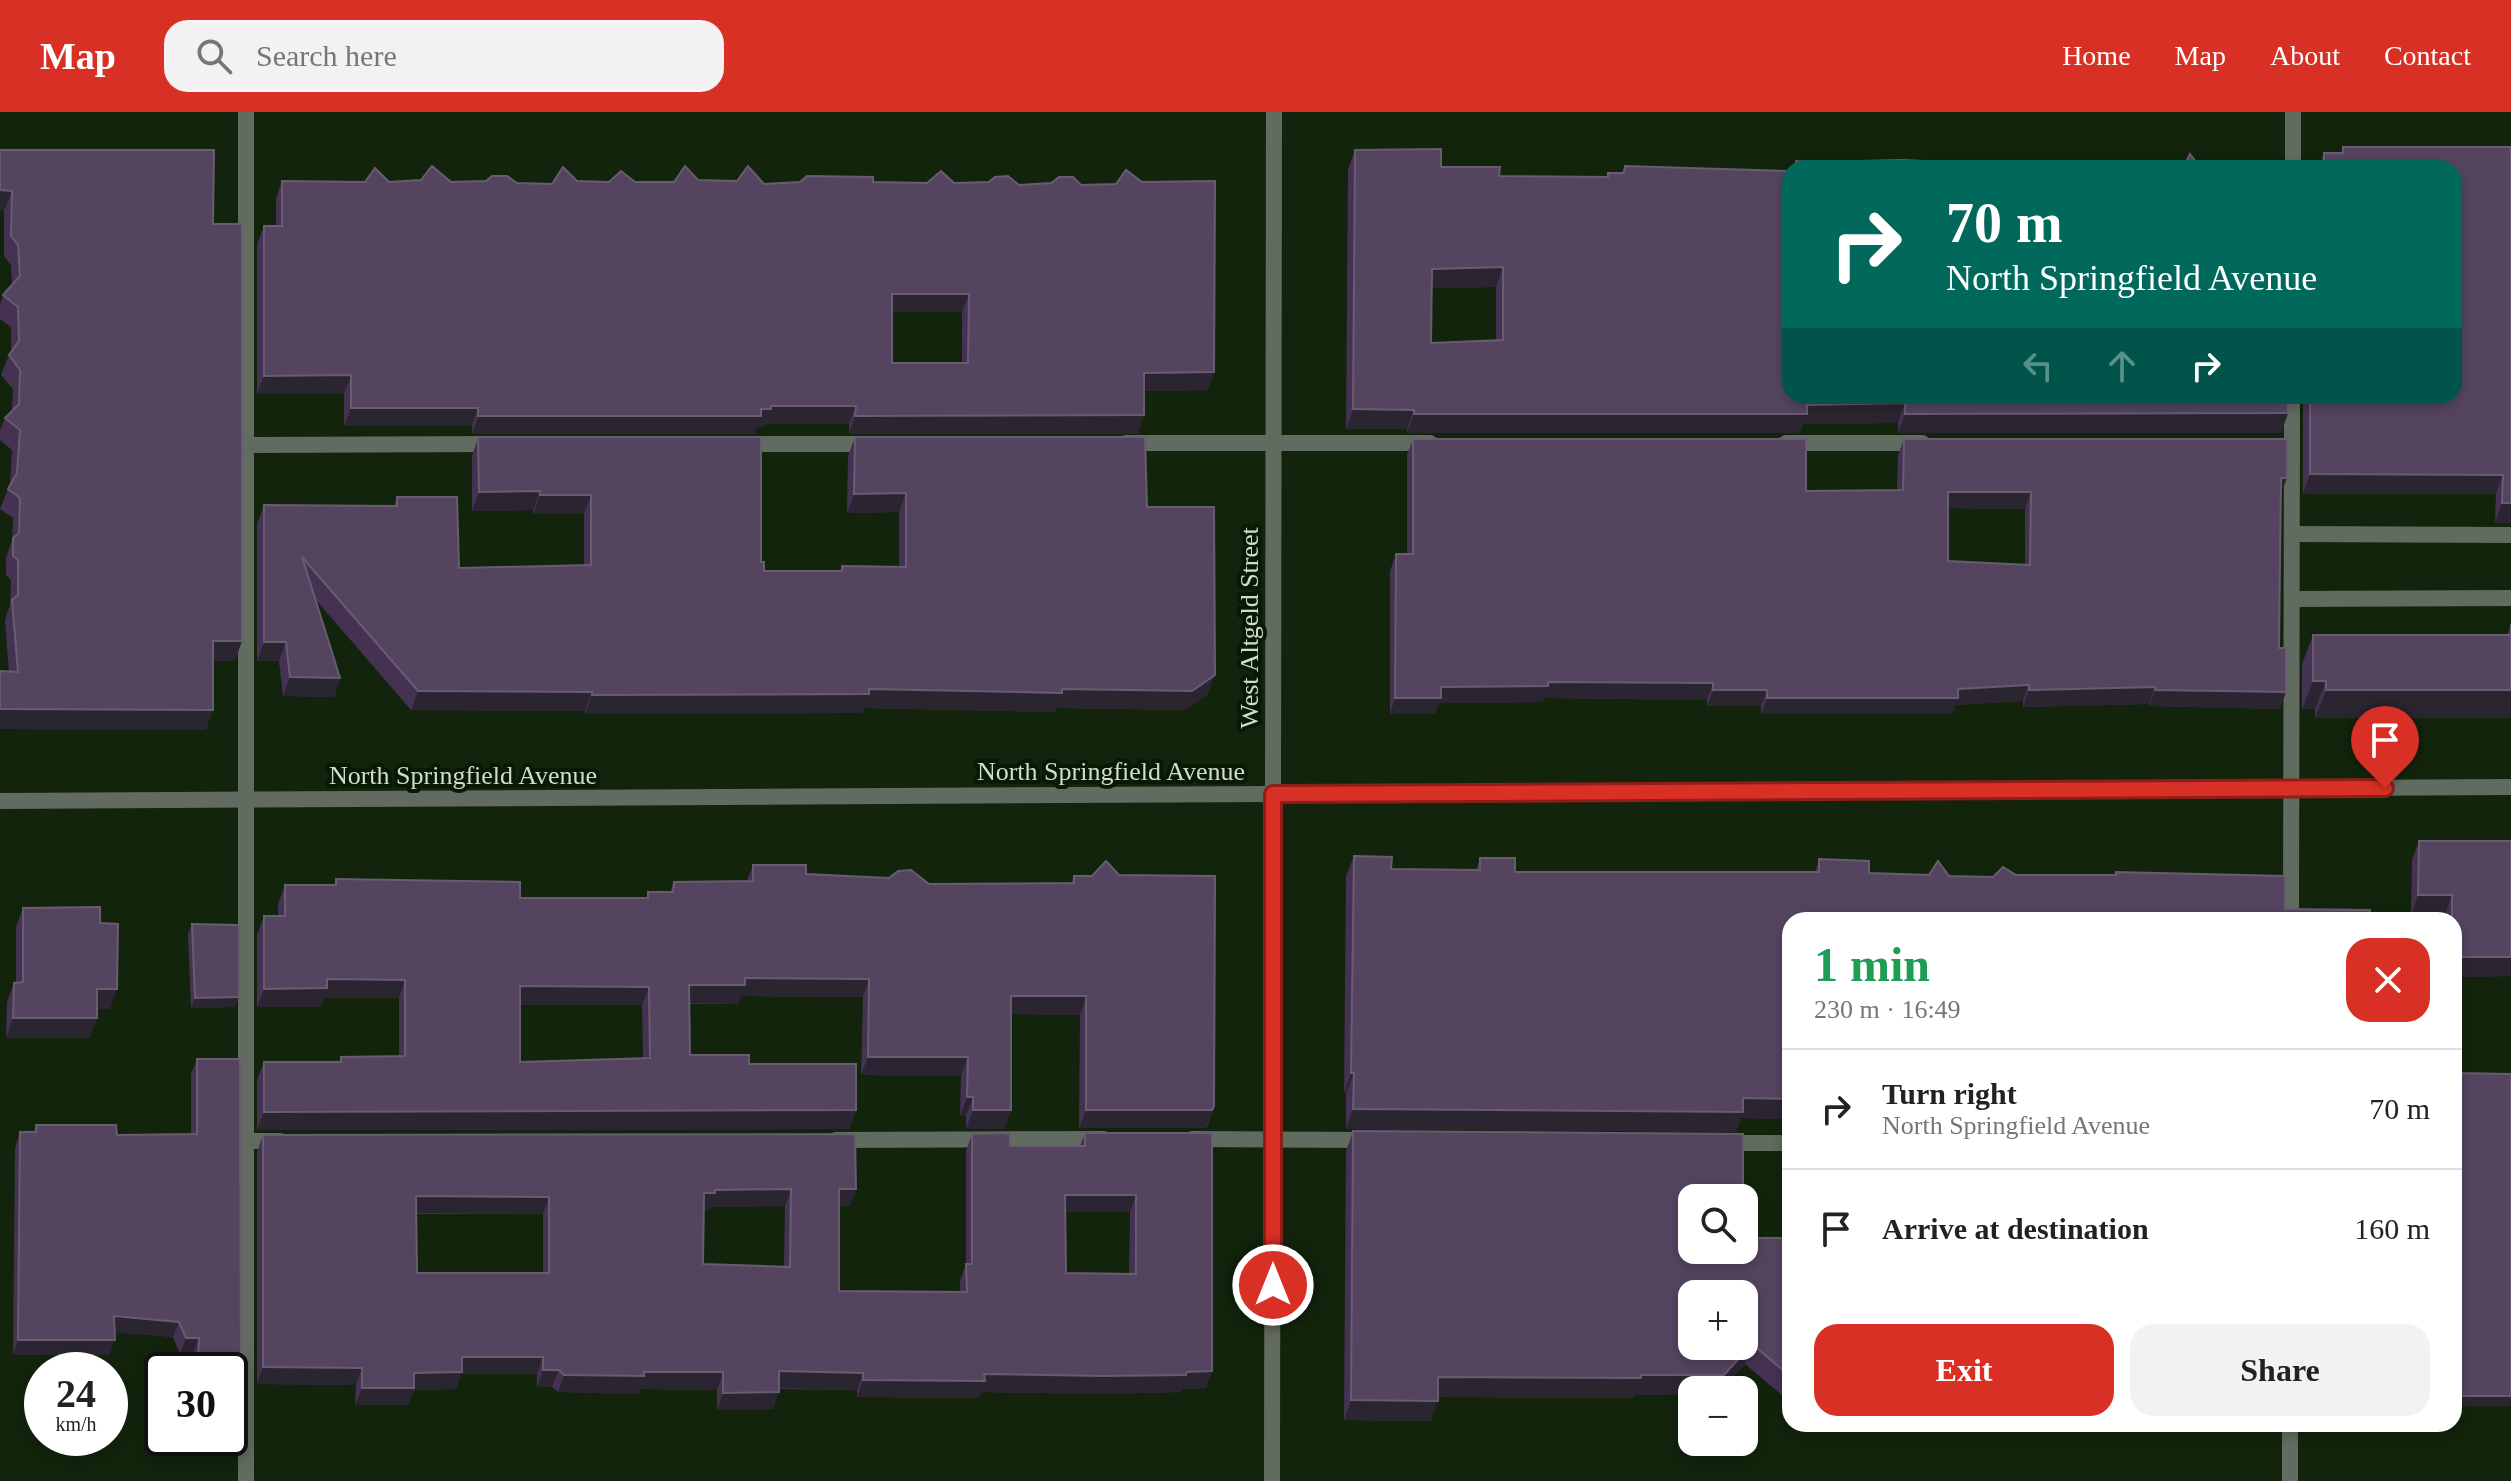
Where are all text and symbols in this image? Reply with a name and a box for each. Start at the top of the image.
search box [164,20,724,92]
icon: search [192,34,236,78]
text: Map [40,35,116,77]
text: Search here [256,39,397,72]
text: Home [2062,40,2131,71]
text: Map [2175,40,2226,71]
text: About [2270,40,2340,71]
text: Contact [2384,40,2471,71]
icon: right [1814,192,1918,296]
text: 70 m [1946,192,2063,254]
text: North Springfield Avenue [1946,258,2317,298]
icon: left [2016,344,2060,388]
icon: ahead [2100,344,2144,388]
icon: right [2184,344,2228,388]
street label: West Altgeld Street [1235,526,1264,729]
pin [2351,706,2419,788]
icon: arrive [2363,718,2407,762]
street label: North Springfield Avenue [977,757,1245,786]
street label: North Springfield Avenue [329,761,597,790]
text: 1 min [1814,938,1930,991]
button: close [2346,938,2430,1022]
text: 230 m · 16:49 [1814,995,1961,1024]
text: Turn right [1882,1077,2017,1110]
icon: right [1814,1087,1858,1131]
text: 70 m [2369,1092,2430,1125]
text: North Springfield Avenue [1882,1111,2150,1140]
map controls [1678,1184,1758,1456]
button: search [1678,1184,1758,1264]
icon: arrive [1814,1207,1858,1251]
text: Arrive at destination [1882,1212,2149,1245]
text: 160 m [2354,1212,2430,1245]
position arrow [1231,1243,1315,1327]
button: + [1678,1280,1758,1360]
button: Exit [1814,1324,2114,1416]
button: Share [2130,1324,2430,1416]
speed limit sign: 30 [144,1352,248,1456]
text: 24 [56,1371,96,1416]
button: − [1678,1376,1758,1456]
text: km/h [55,1413,97,1435]

